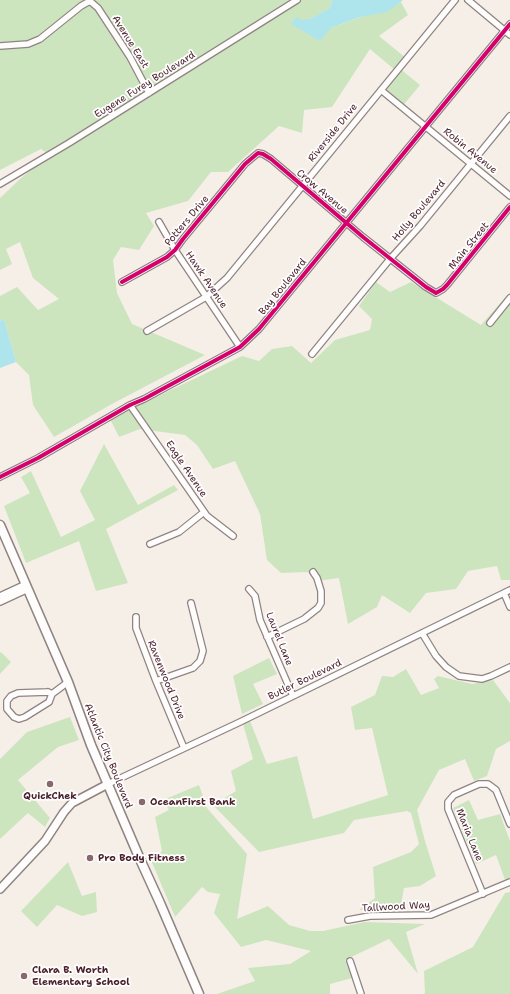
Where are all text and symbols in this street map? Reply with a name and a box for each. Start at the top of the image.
street label: Avenue East [109,13,151,71]
street label: Eugene Furey Boulevard [93,49,197,121]
street label: Riverside Drive [306,101,360,165]
street label: Robin Avenue [441,126,499,176]
street label: Crow Avenue [294,167,350,217]
street label: Holly Boulevard [390,178,448,244]
street label: Potters Drive [162,193,212,249]
street label: Main Street [446,220,492,272]
street label: Hawk Avenue [183,249,229,311]
street label: Bay Boulevard [257,256,309,318]
street label: Eagle Avenue [163,439,209,499]
street label: Laurel Lane [263,610,295,668]
street label: Ravenwood Drive [145,639,187,721]
street label: Butler Boulevard [266,657,344,703]
street label: Atlantic City Boulevard [81,702,135,810]
marker: QuickChek [45,779,55,789]
place label: QuickChek [23,790,77,802]
place label: OceanFirst Bank [150,796,235,808]
marker: OceanFirst Bank [137,797,147,807]
street label: Maria Lane [453,807,485,863]
place label: Pro Body Fitness [98,852,185,864]
marker: Pro Body Fitness [85,853,95,863]
street label: Tallwood Way [362,899,430,915]
place label: Clara B. Worth Elementary School [32,964,130,988]
marker: Clara B. Worth Elementary School [19,971,29,981]

